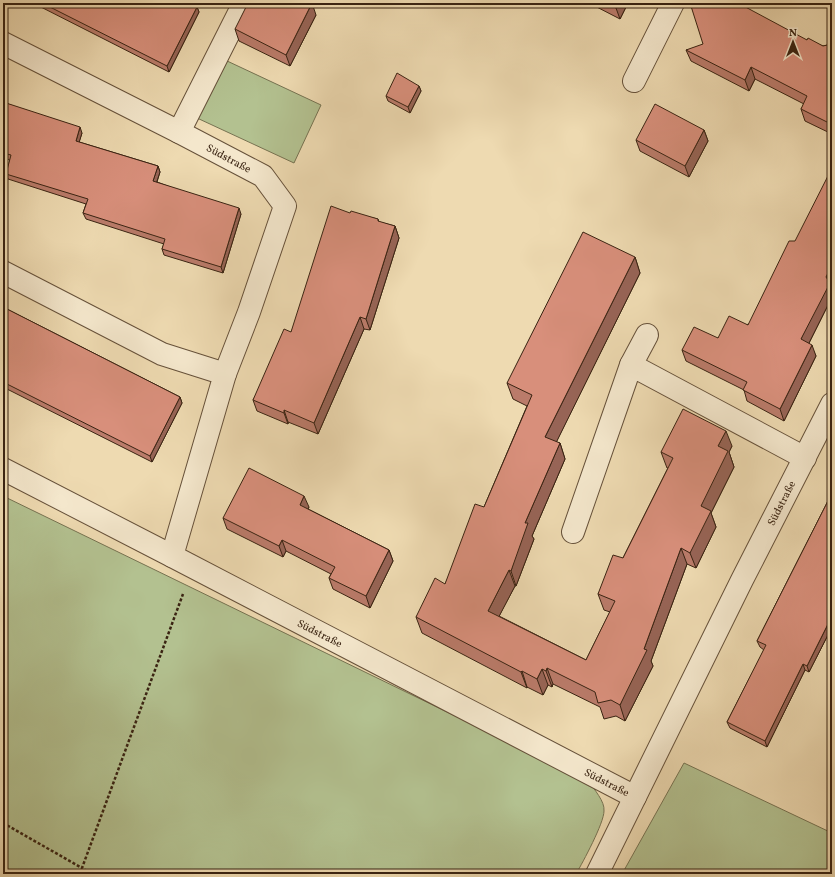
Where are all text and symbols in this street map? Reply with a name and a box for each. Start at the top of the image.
north arrow [773,22,813,62]
text: N [789,26,797,41]
street label: Südstraße [203,141,253,177]
street label: Südstraße [765,478,800,529]
street label: Südstraße [294,617,345,652]
street label: Südstraße [581,766,632,801]

